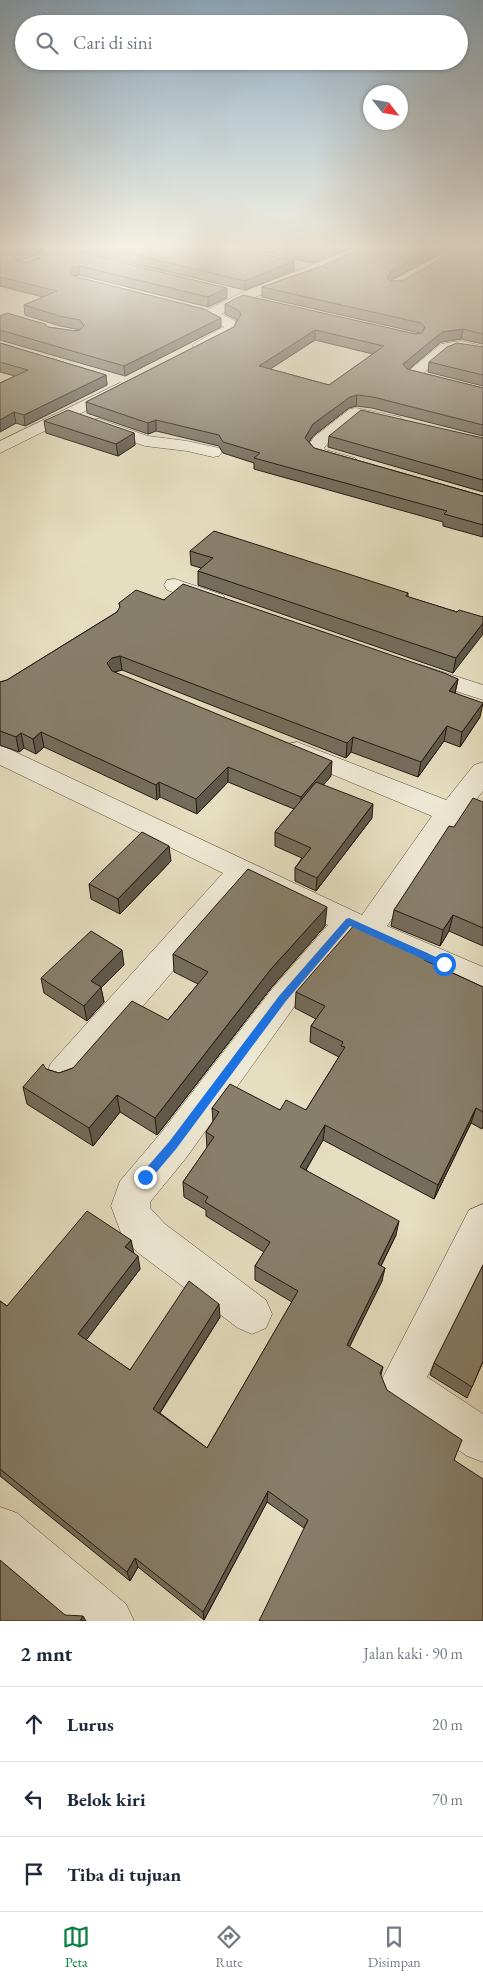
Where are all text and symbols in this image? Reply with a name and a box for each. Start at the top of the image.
search box [15,15,468,70]
icon: search [33,29,61,57]
text: Cari di sini [73,30,152,55]
north arrow [363,85,408,130]
route start [433,953,456,976]
route end [134,1166,157,1189]
text: 2 mnt [20,1640,72,1667]
text: Jalan kaki · 90 m [363,1643,463,1664]
icon: ahead [20,1710,48,1738]
text: Lurus [67,1712,114,1737]
text: 20 m [432,1714,463,1735]
icon: left [20,1785,48,1813]
text: Belok kiri [67,1787,146,1812]
text: 70 m [432,1789,463,1810]
icon: arrive [20,1860,48,1888]
text: Tiba di tujuan [67,1862,181,1887]
tab: Peta [62,1923,90,1971]
tab: Rute [215,1923,243,1971]
tab: Disimpan [368,1923,421,1971]

